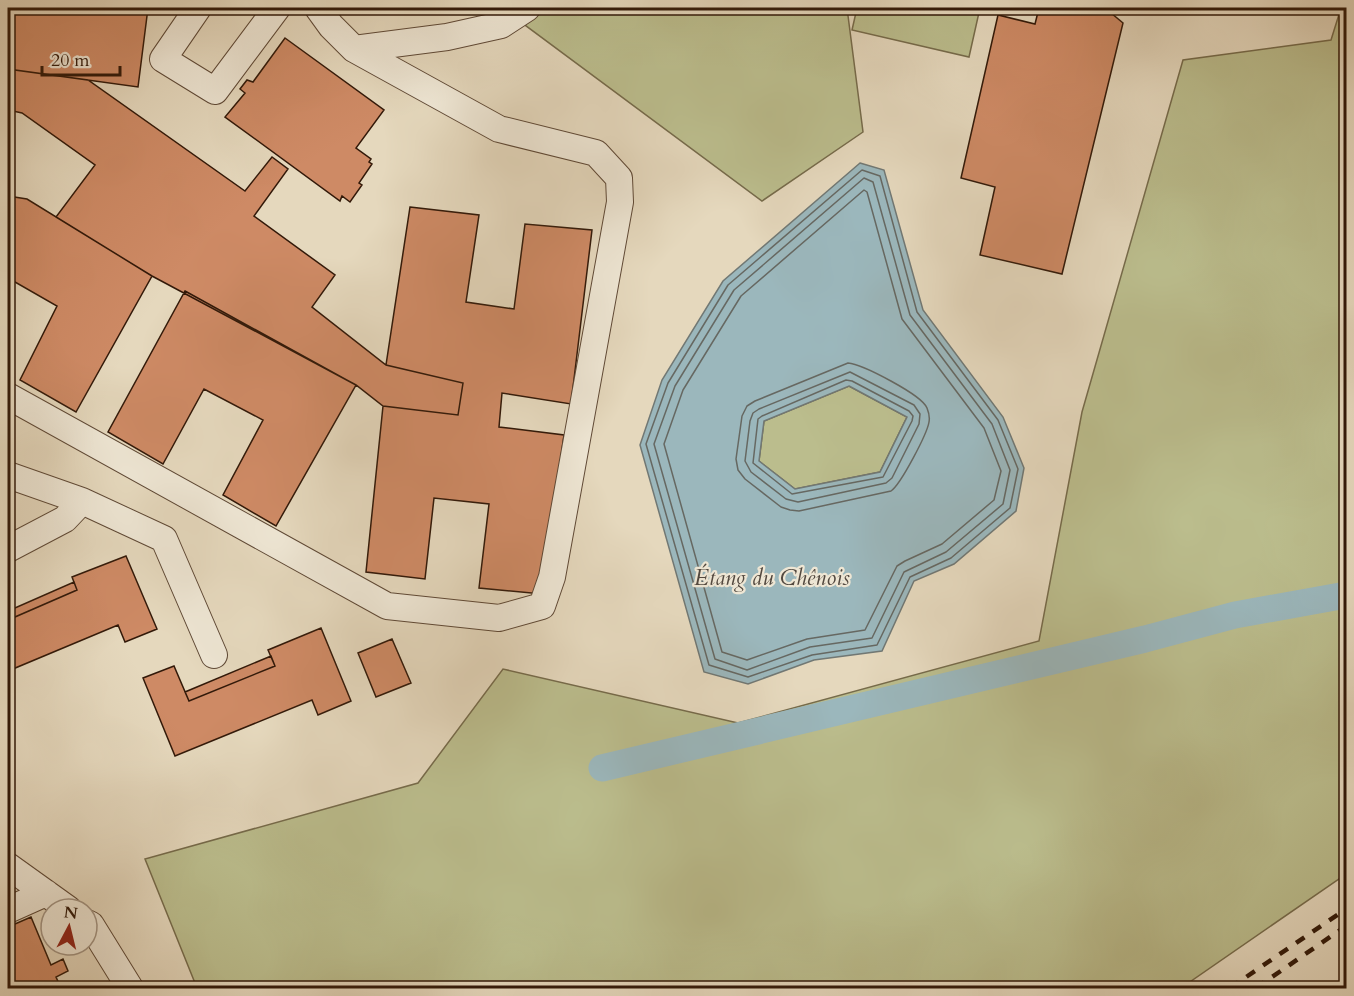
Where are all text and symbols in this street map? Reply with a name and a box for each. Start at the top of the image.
scale bar [42,39,120,77]
text: 20 m [51,48,90,73]
water label: Étang du Chênois [694,563,850,593]
north arrow [39,897,99,957]
text: N [62,901,79,925]

